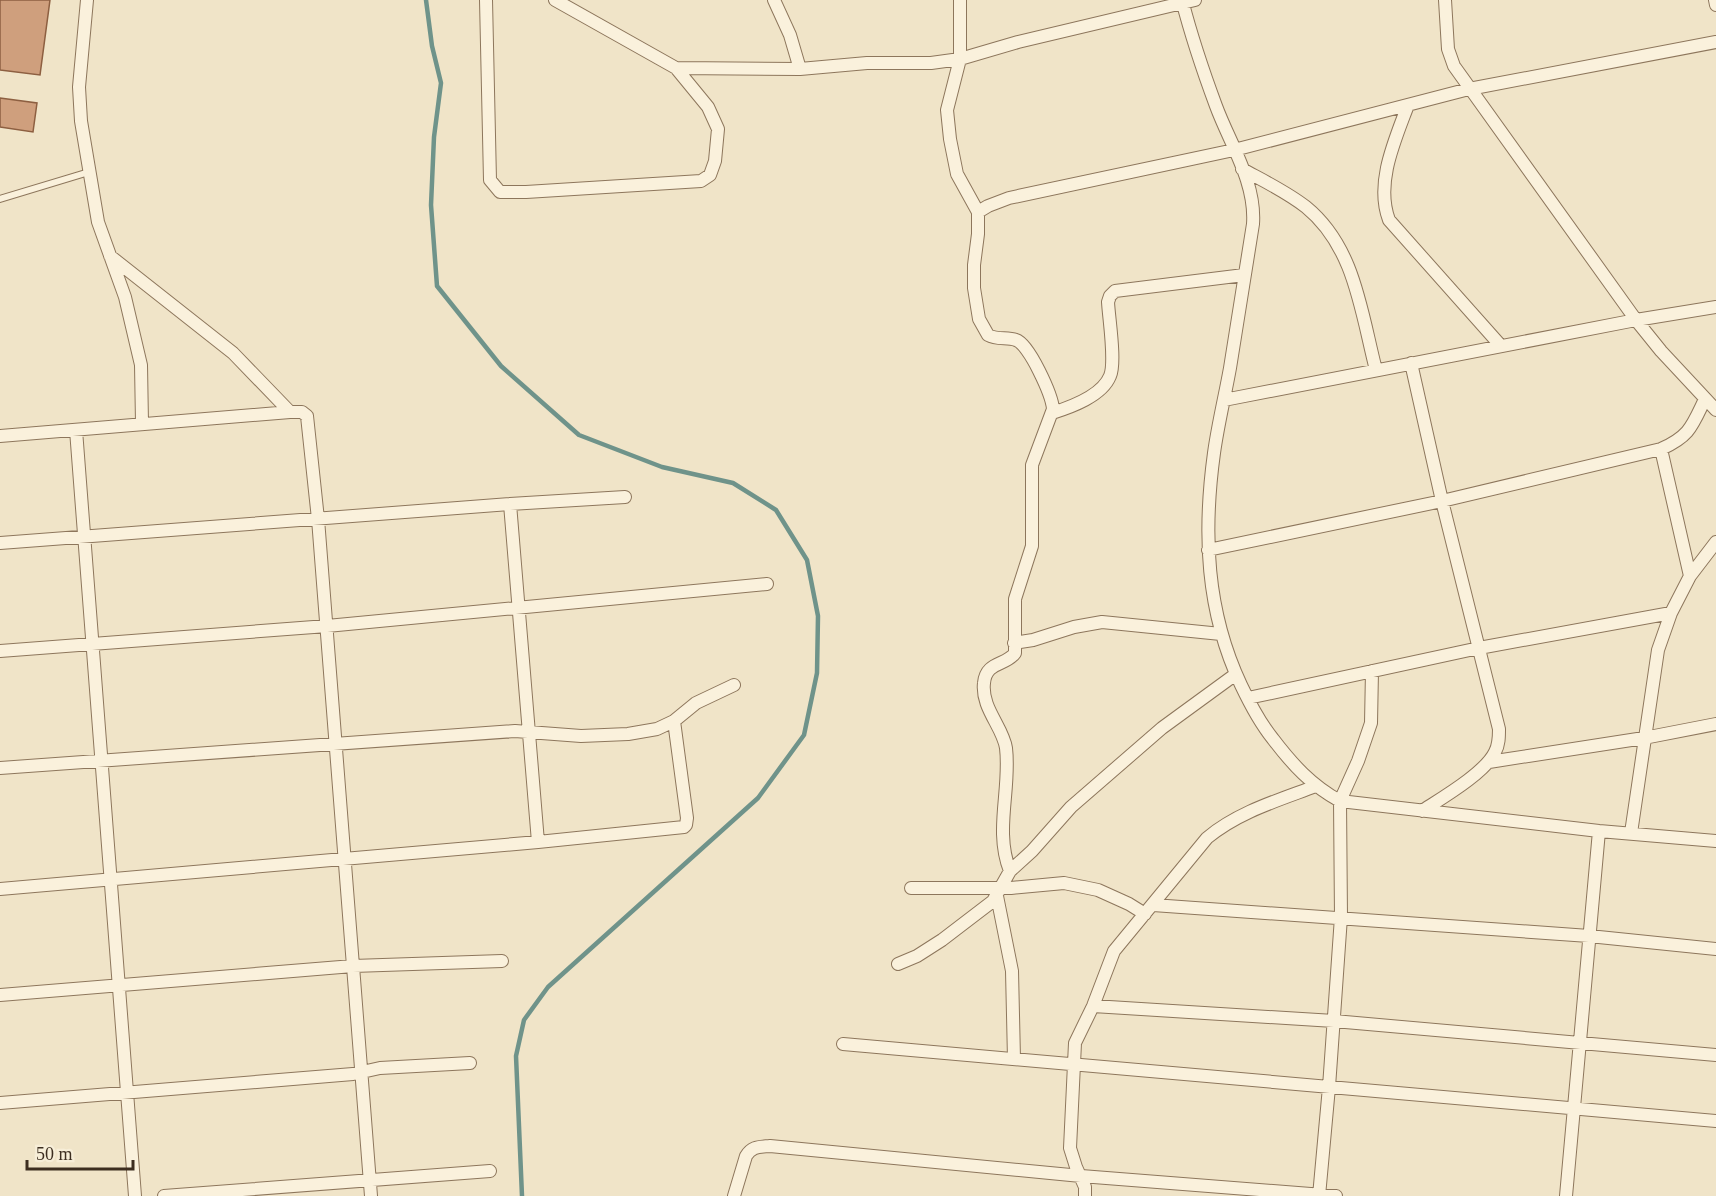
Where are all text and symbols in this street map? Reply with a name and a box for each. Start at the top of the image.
scale bar [27,1133,134,1171]
text: 50 m [36,1144,73,1164]

